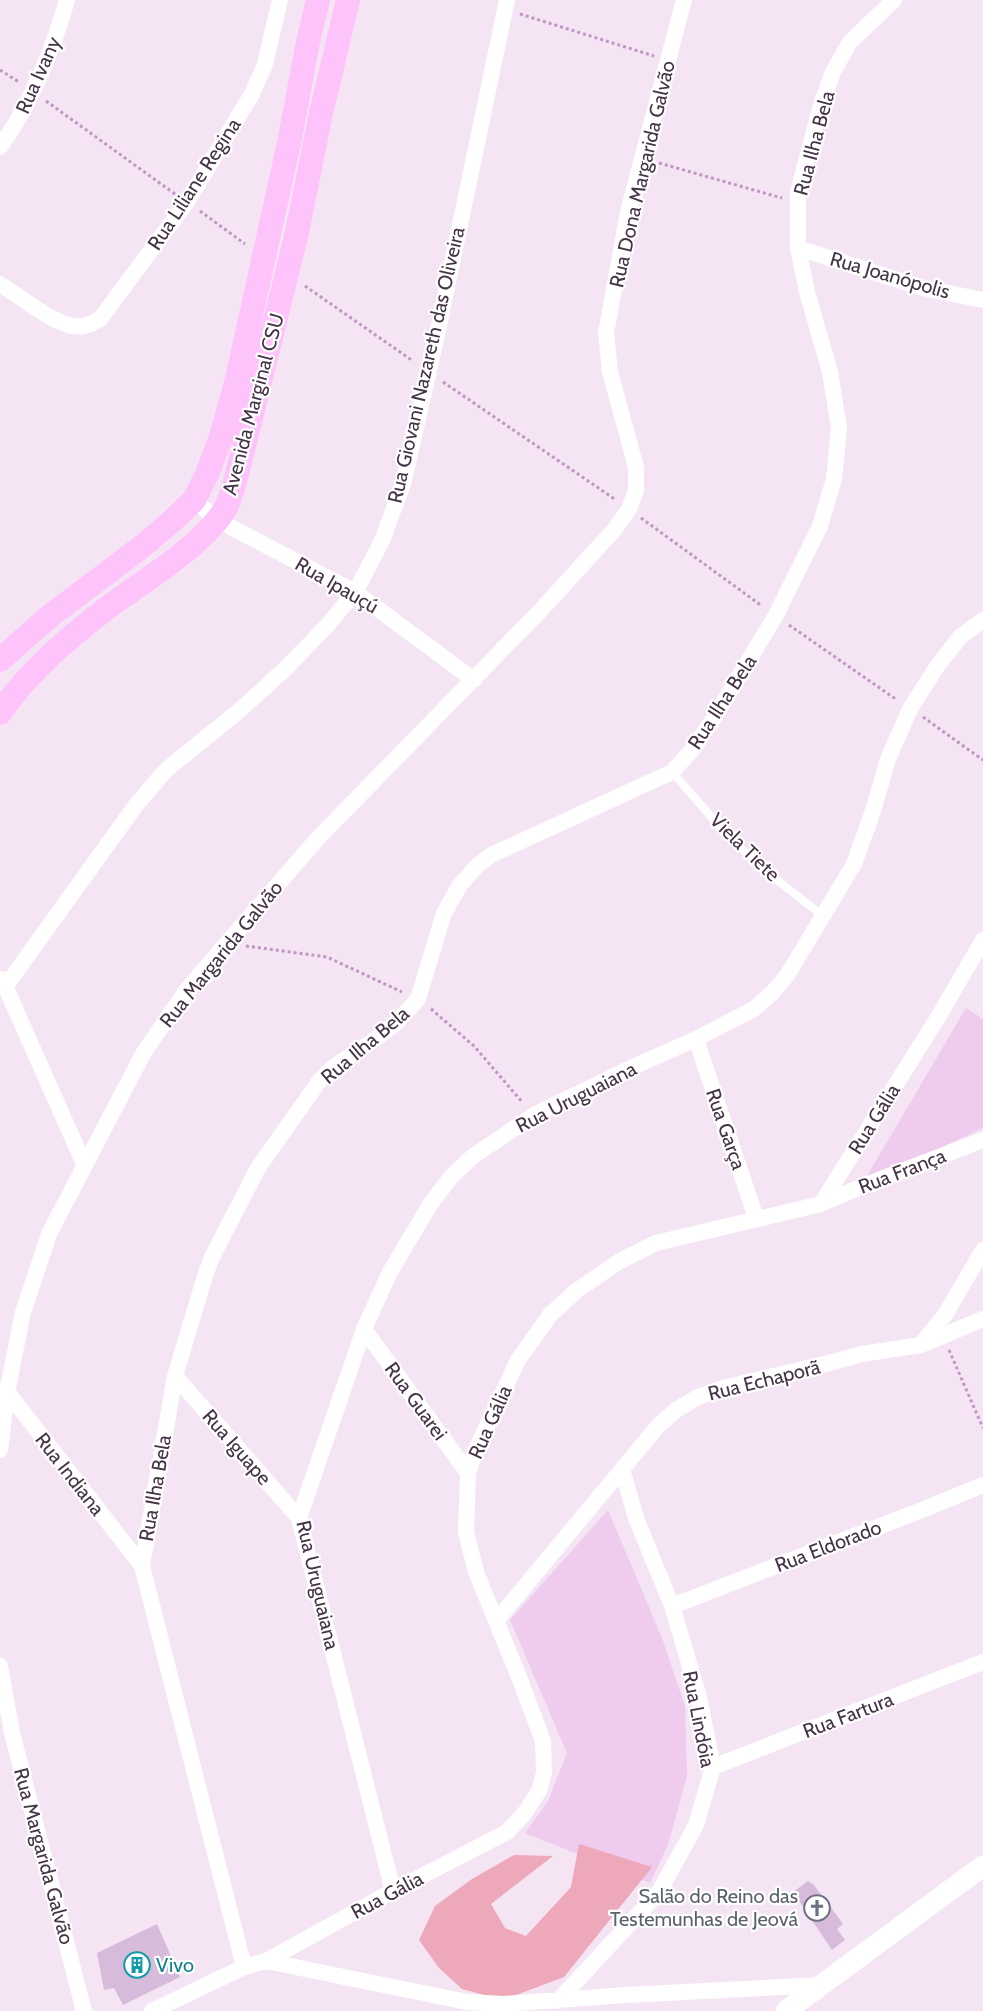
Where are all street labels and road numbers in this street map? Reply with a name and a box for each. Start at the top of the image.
street label: Rua Ivany [10,33,66,117]
street label: Rua Dona Margarida Galvão [604,58,680,290]
street label: Rua Ilha Bela [789,88,840,198]
street label: Rua Liliane Regina [142,113,246,254]
street label: Rua Giovani Nazareth das Oliveira [383,224,470,505]
street label: Rua Joanópolis [827,246,953,304]
street label: Avenida Marginal CSU [217,311,289,497]
street label: Rua Ipauçú [291,552,383,618]
street label: Rua Ilha Bela [683,650,762,754]
street label: Viela Tiete [705,808,785,886]
street label: Rua Margarida Galvão [155,876,287,1032]
street label: Rua Ilha Bela [316,1001,414,1089]
street label: Rua Uruguaiana [512,1056,641,1138]
street label: Rua Gália [843,1079,905,1158]
street label: Rua Garça [701,1085,751,1173]
street label: Rua França [855,1143,949,1199]
street label: Rua Echaporã [705,1354,823,1406]
street label: Rua Guarei [380,1357,452,1445]
street label: Rua Gália [463,1381,517,1463]
street label: Rua Iguape [198,1404,276,1490]
street label: Rua Indiana [30,1428,110,1520]
street label: Rua Ilha Bela [134,1433,176,1543]
street label: Rua Eldorado [771,1515,885,1577]
street label: Rua Uruguaiana [291,1518,345,1652]
street label: Rua Lindóia [678,1669,720,1770]
street label: Rua Fartura [800,1687,897,1743]
street label: Rua Margarida Galvão [9,1765,79,1947]
street label: Rua Gália [347,1866,427,1924]

